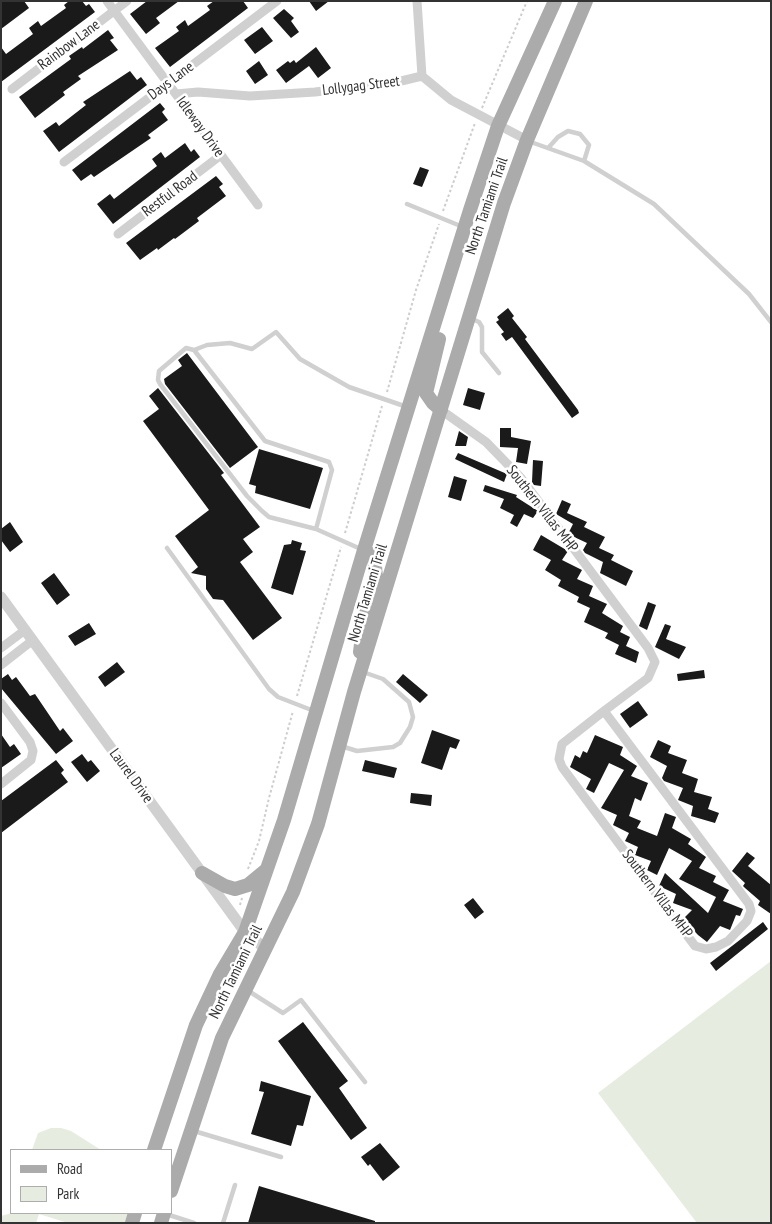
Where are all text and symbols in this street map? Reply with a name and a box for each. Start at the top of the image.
street label: Rainbow Lane [35,16,103,74]
street label: Days Lane [145,58,197,104]
street label: Lollygag Street [321,72,401,100]
street label: Idleway Drive [172,93,228,161]
street label: North Tamiami Trail [462,155,512,257]
street label: Restful Road [139,167,201,221]
street label: Southern Villas MHP [502,462,582,556]
street label: North Tamiami Trail [345,542,391,644]
street label: Laurel Drive [105,745,157,807]
street label: Southern Villas MHP [618,846,696,942]
street label: North Tamiami Trail [206,922,266,1022]
legend [10,1149,172,1214]
text: Road [57,1159,83,1178]
text: Park [57,1184,79,1203]

